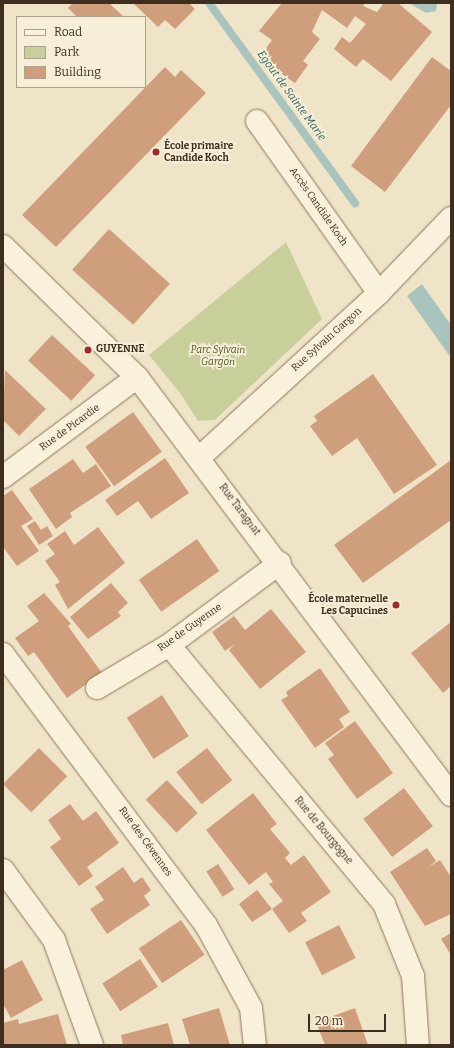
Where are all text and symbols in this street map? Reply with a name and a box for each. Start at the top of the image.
legend [16,16,146,88]
text: Road [54,25,82,39]
text: Park [54,45,79,59]
water label: Egout de Sainte Marie [254,48,328,144]
text: Building [54,65,101,79]
place label: École primaire Candide Koch [164,140,233,164]
marker: École primaire Candide Koch [151,147,161,157]
street label: Accès Candide Koch [286,165,350,249]
street label: Rue Sylvain Gargon [290,305,364,375]
place label: GUYENNE [96,344,145,356]
park label: Parc Sylvain Gargon [191,344,245,368]
marker: GUYENNE [83,345,93,355]
street label: Rue de Picardie [38,402,102,454]
street label: Rue Taragnat [216,482,262,538]
place label: École maternelle Les Capucines [308,593,388,616]
marker: École maternelle Les Capucines [391,600,401,610]
street label: Rue de Guyenne [156,601,224,655]
street label: Rue de Bourgogne [291,795,355,867]
street label: Rue des Cévennes [116,805,174,879]
scale bar [310,1006,388,1032]
text: 20 m [315,1014,343,1028]

